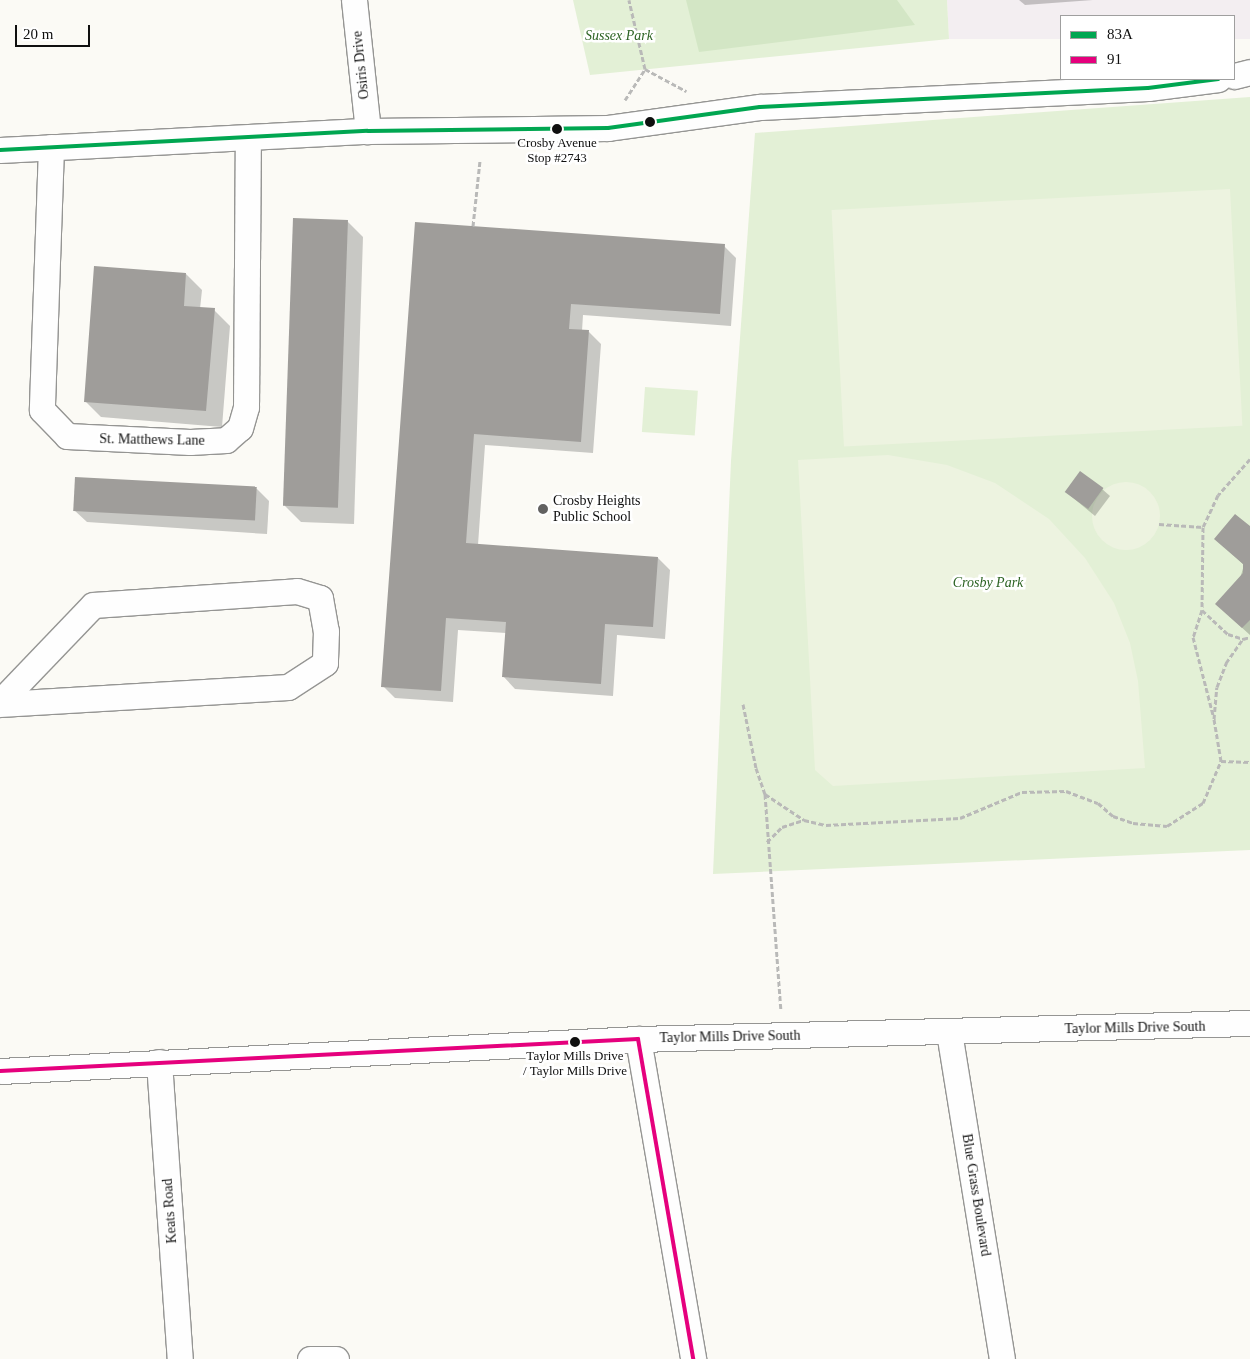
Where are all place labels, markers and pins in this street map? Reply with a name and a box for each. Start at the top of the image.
unlabelled marker [645,117,655,127]
marker: Crosby Avenue Stop #2743 [552,124,562,134]
place label: Crosby Avenue Stop #2743 [517,136,597,167]
place label: Crosby Heights Public School [553,493,640,526]
marker: Crosby Heights Public School [537,503,549,515]
marker: Taylor Mills Drive / Taylor Mills Drive [570,1037,580,1047]
place label: Taylor Mills Drive / Taylor Mills Drive [523,1049,627,1080]

